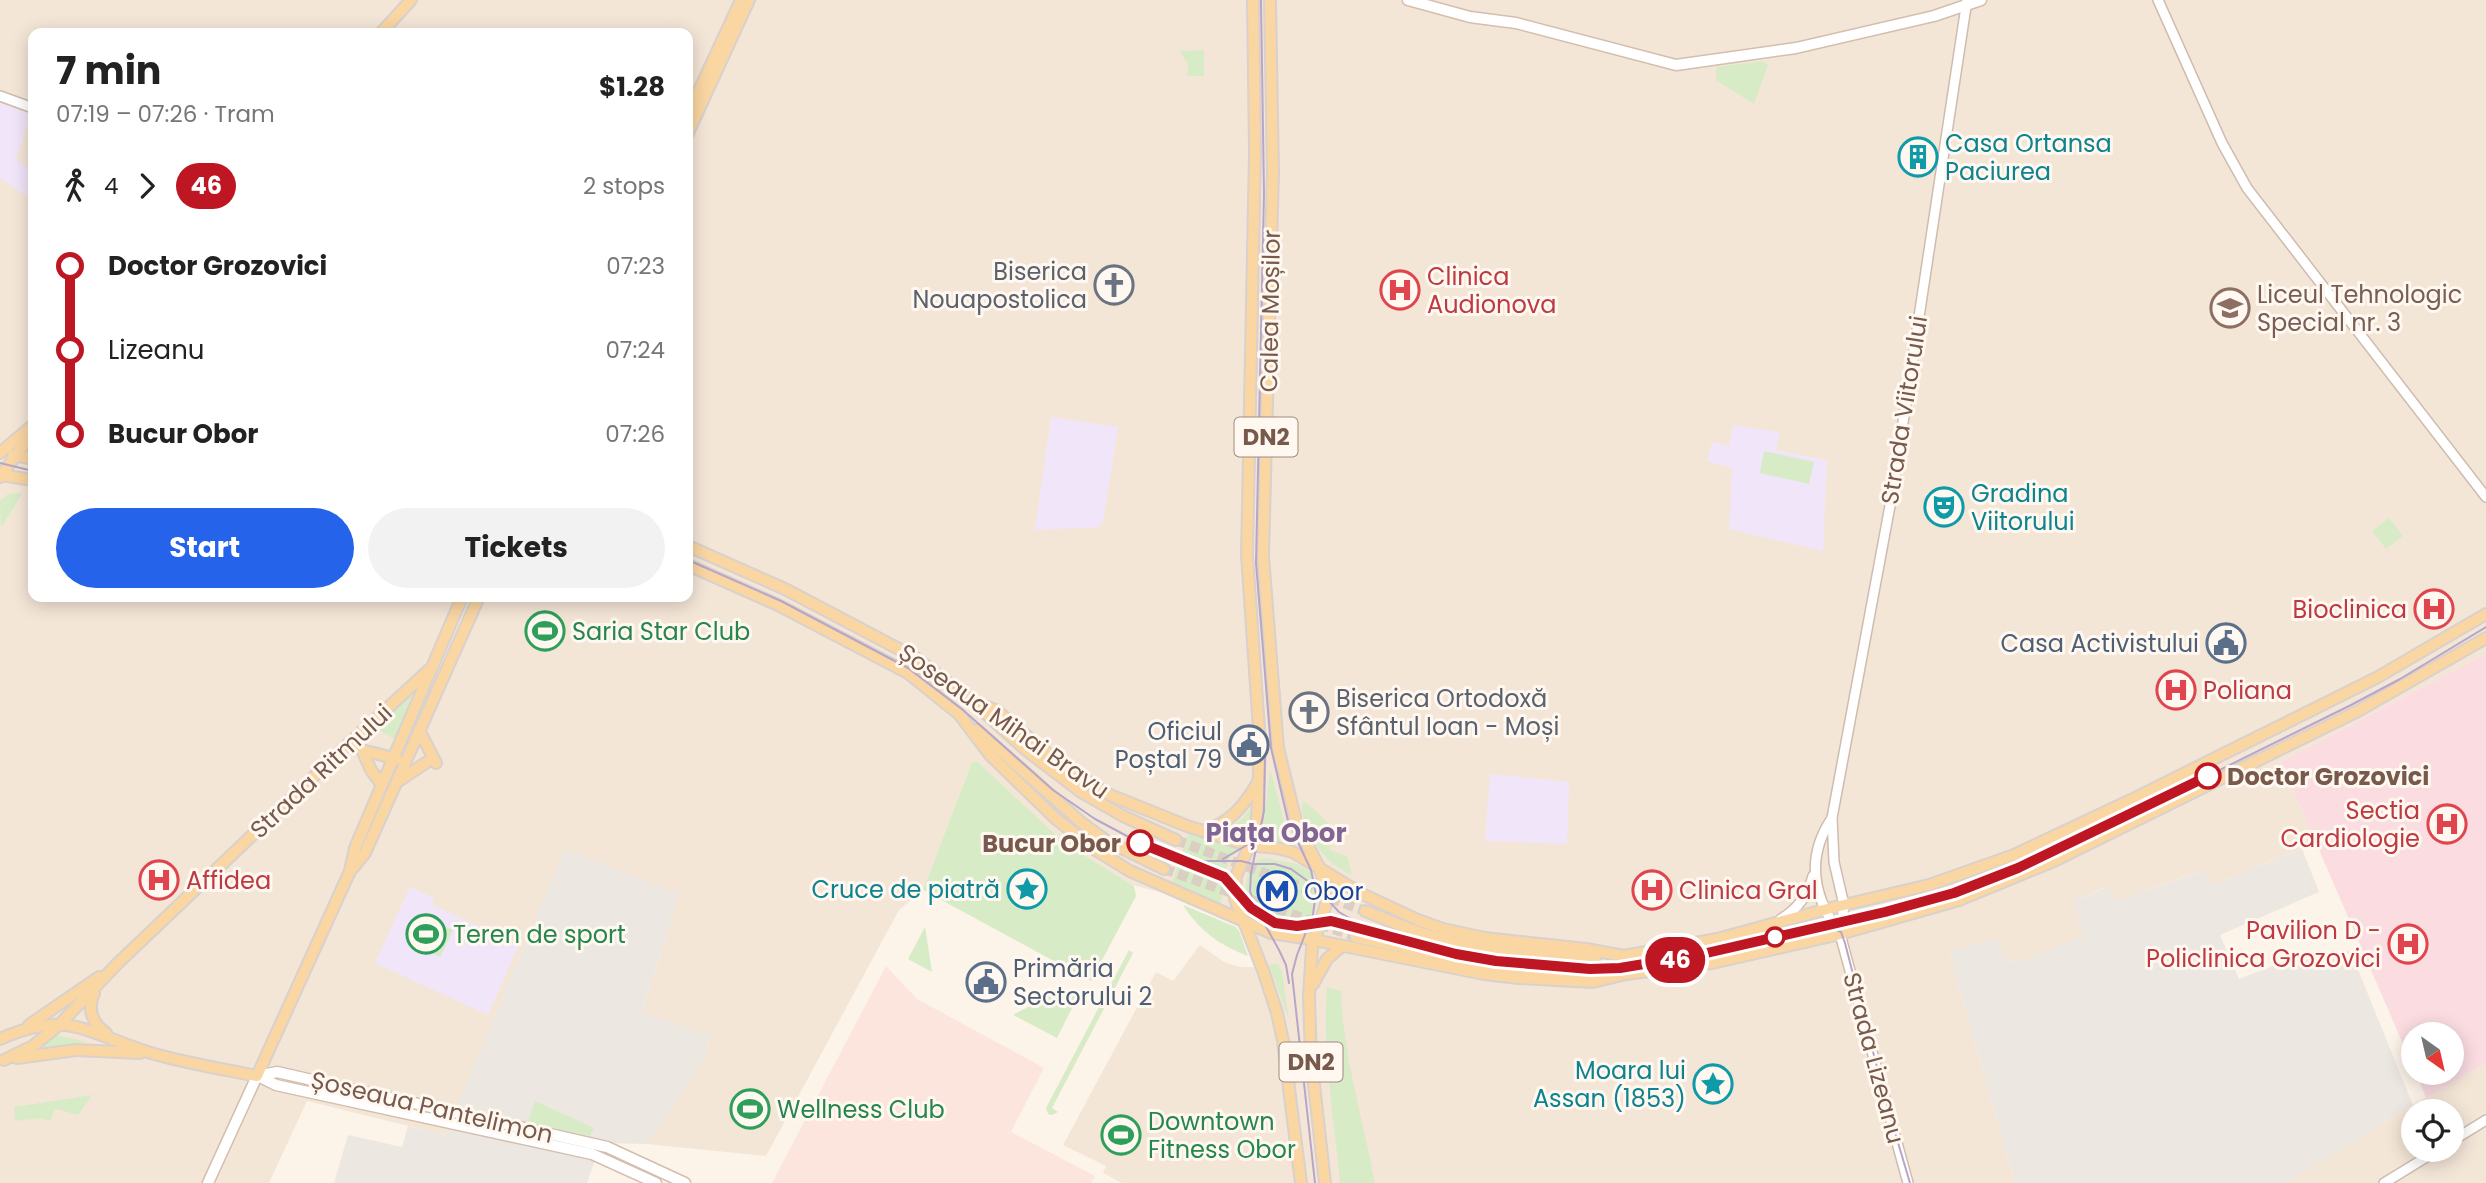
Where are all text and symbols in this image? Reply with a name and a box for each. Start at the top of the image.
text: 7 min [56,44,161,97]
text: $1.28 [599,69,665,105]
text: 07:19 – 07:26 · Tram [56,98,275,130]
place label: Casa Ortansa Paciurea [1945,127,2112,188]
building icon: Casa Ortansa Paciurea [1897,136,1939,178]
icon: walk [56,167,94,205]
icon: forward [128,167,166,205]
text: 46 [190,169,222,202]
text: 4 [104,170,118,202]
text: 2 stops [583,170,665,202]
street label: Calea Moșilor [1252,229,1288,393]
text: Doctor Grozovici [108,248,327,284]
text: 07:23 [606,250,665,282]
place label: Biserica Nouapostolica [912,255,1087,316]
place label: Clinica Audionova [1427,260,1556,321]
church icon: Biserica Nouapostolica [1093,264,1135,306]
hospital icon: Clinica Audionova [1379,269,1421,311]
place label: Liceul Tehnologic Special nr. 3 [2257,278,2462,339]
school or university icon: Liceul Tehnologic Special nr. 3 [2209,287,2251,329]
street label: Strada Viitorului [1873,313,1935,507]
text: Lizeanu [108,332,204,368]
text: 07:24 [605,334,665,366]
text: Bucur Obor [108,416,258,452]
text: 07:26 [605,418,665,450]
road number: DN2 [1234,418,1298,457]
place label: Gradina Viitorului [1971,477,2075,538]
theatre icon: Gradina Viitorului [1923,486,1965,528]
button: Start [56,508,354,588]
button: Tickets [368,508,665,588]
hospital icon: Bioclinica [2413,588,2455,630]
place label: Bioclinica [2293,593,2407,626]
sports icon: Saria Star Club [524,610,566,652]
place label: Saria Star Club [572,615,750,648]
public building icon: Casa Activistului [2205,622,2247,664]
place label: Casa Activistului [2001,627,2199,660]
street label: Șoseaua Mihai Bravu [892,636,1116,806]
hospital icon: Poliana [2155,669,2197,711]
place label: Poliana [2203,674,2292,707]
place label: Biserica Ortodoxă Sfântul Ioan - Moși [1336,682,1559,743]
church icon: Biserica Ortodoxă Sfântul Ioan - Moși [1288,691,1330,733]
street label: Strada Ritmului [243,696,399,846]
place label: Oficiul Poștal 79 [1115,715,1222,776]
public building icon: Oficiul Poștal 79 [1228,724,1270,766]
place label: Doctor Grozovici [2227,760,2429,793]
marker: Doctor Grozovici [2195,763,2221,789]
place label: Sectia Cardiologie [2281,794,2420,855]
hospital icon: Sectia Cardiologie [2426,803,2468,845]
district label: Piața Obor [1205,815,1347,851]
place label: Bucur Obor [982,827,1121,860]
marker: Bucur Obor [1127,830,1153,856]
hospital icon: Affidea [138,859,180,901]
place label: Affidea [186,864,271,897]
place icon: Cruce de piatră [1006,868,1048,910]
hospital icon: Clinica Gral [1631,869,1673,911]
metro station icon: Obor [1256,870,1298,912]
place label: Cruce de piatră [812,873,1000,906]
place label: Clinica Gral [1679,874,1818,907]
place label: Obor [1304,875,1363,908]
sports icon: Teren de sport [405,913,447,955]
place label: Pavilion D - Policlinica Grozovici [2146,914,2381,975]
place label: Teren de sport [453,918,626,951]
hospital icon: Pavilion D - Policlinica Grozovici [2387,923,2429,965]
unlabelled marker [1765,927,1785,947]
line badge: 46 [1644,937,1706,983]
text: 46 [1659,943,1691,976]
place label: Primăria Sectorului 2 [1013,952,1152,1013]
public building icon: Primăria Sectorului 2 [965,961,1007,1003]
street label: Strada Lizeanu [1835,969,1913,1147]
north arrow [2401,1022,2464,1085]
map controls [2401,1022,2464,1162]
road number: DN2 [1280,1042,1342,1082]
place label: Moara lui Assan (1853) [1533,1054,1686,1115]
street label: Șoseaua Pantelimon [308,1063,556,1151]
place icon: Moara lui Assan (1853) [1692,1063,1734,1105]
sports icon: Wellness Club [729,1088,771,1130]
place label: Wellness Club [777,1093,945,1126]
button: locate [2401,1099,2464,1162]
place label: Downtown Fitness Obor [1148,1105,1296,1166]
sports icon: Downtown Fitness Obor [1100,1114,1142,1156]

